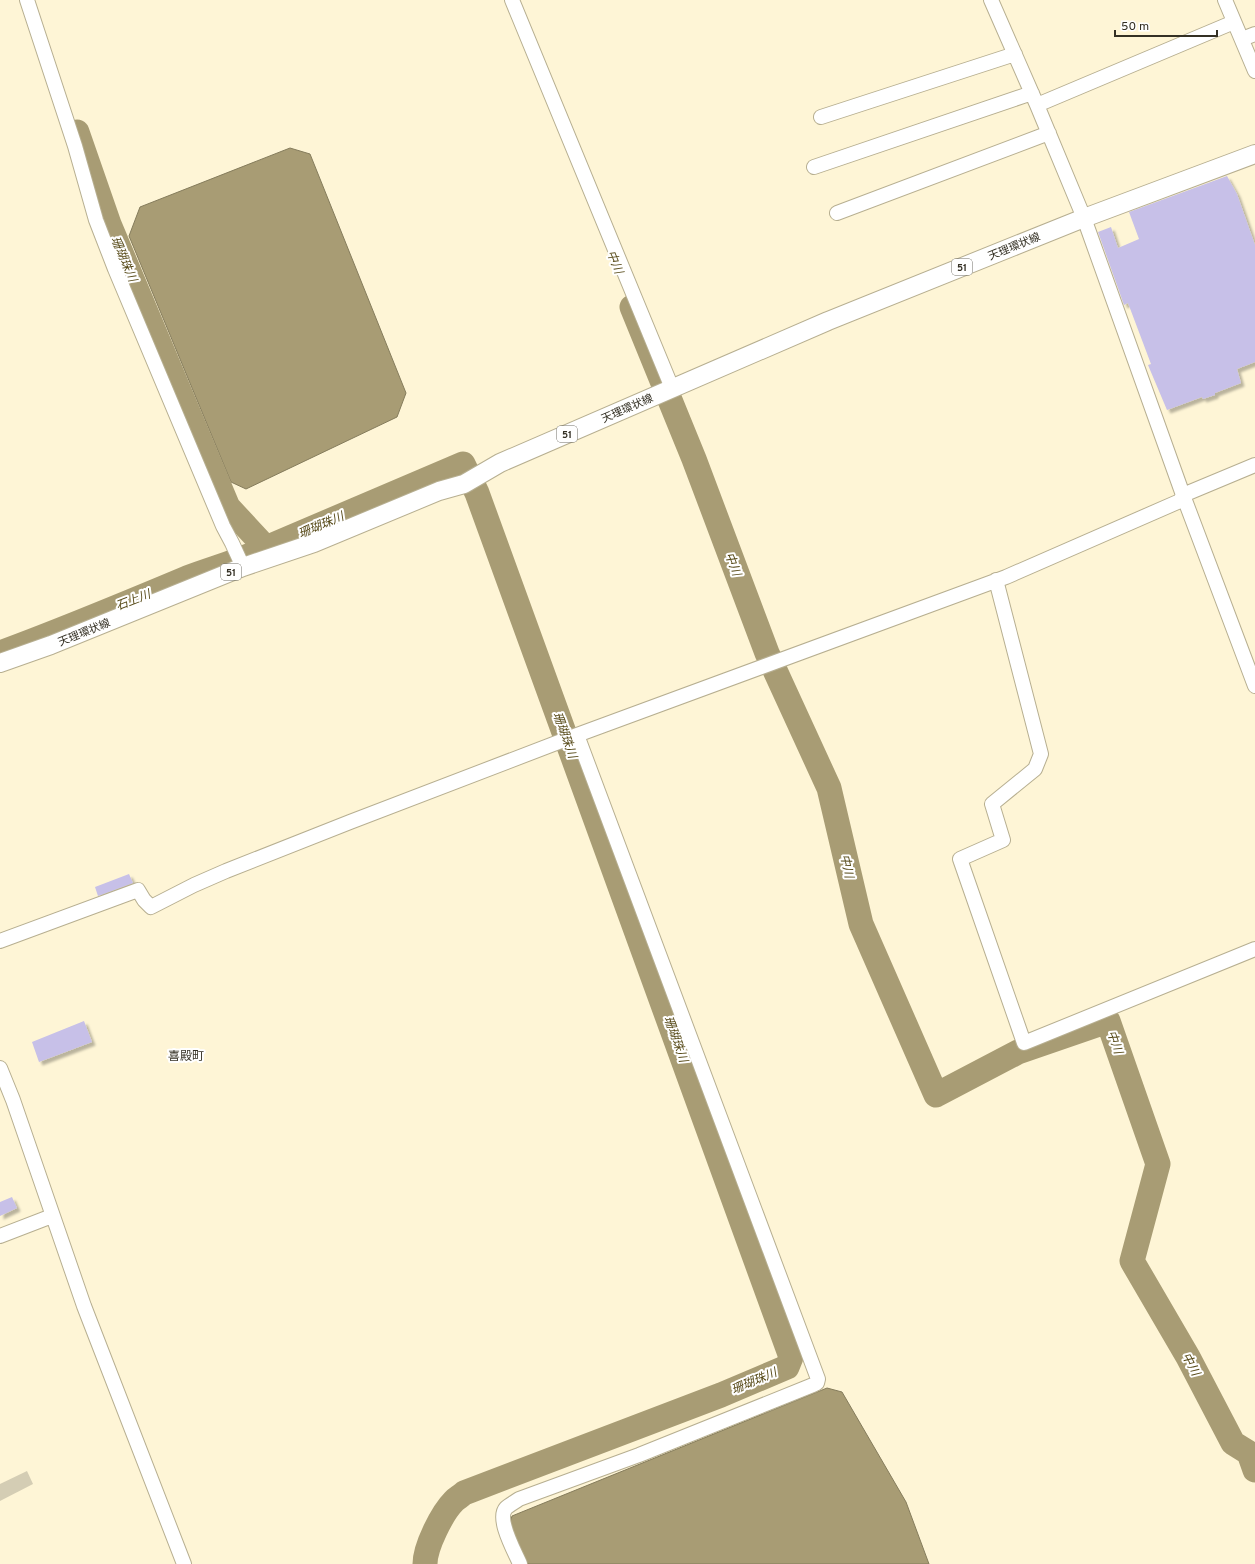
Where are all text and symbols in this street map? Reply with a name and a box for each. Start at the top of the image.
scale bar [1115,12,1217,38]
text: 50 m [1121,19,1149,35]
street label: 天理環状線 [986,230,1042,264]
water label: 珊瑚珠川 [106,234,141,286]
water label: 中川 [602,248,627,278]
road number: 51 [952,259,972,275]
street label: 天理環状線 [599,391,655,426]
road number: 51 [557,426,577,442]
water label: 珊瑚珠川 [296,508,348,543]
water label: 中川 [720,550,745,580]
road number: 51 [221,564,241,580]
water label: 石上川 [114,586,155,615]
street label: 天理環状線 [56,616,112,650]
water label: 珊瑚珠川 [548,710,580,763]
water label: 中川 [836,853,857,882]
water label: 珊瑚珠川 [659,1014,691,1067]
water label: 中川 [1103,1028,1126,1058]
district label: 喜殿町 [168,1049,204,1065]
water label: 中川 [1177,1350,1204,1381]
water label: 珊瑚珠川 [729,1364,781,1399]

